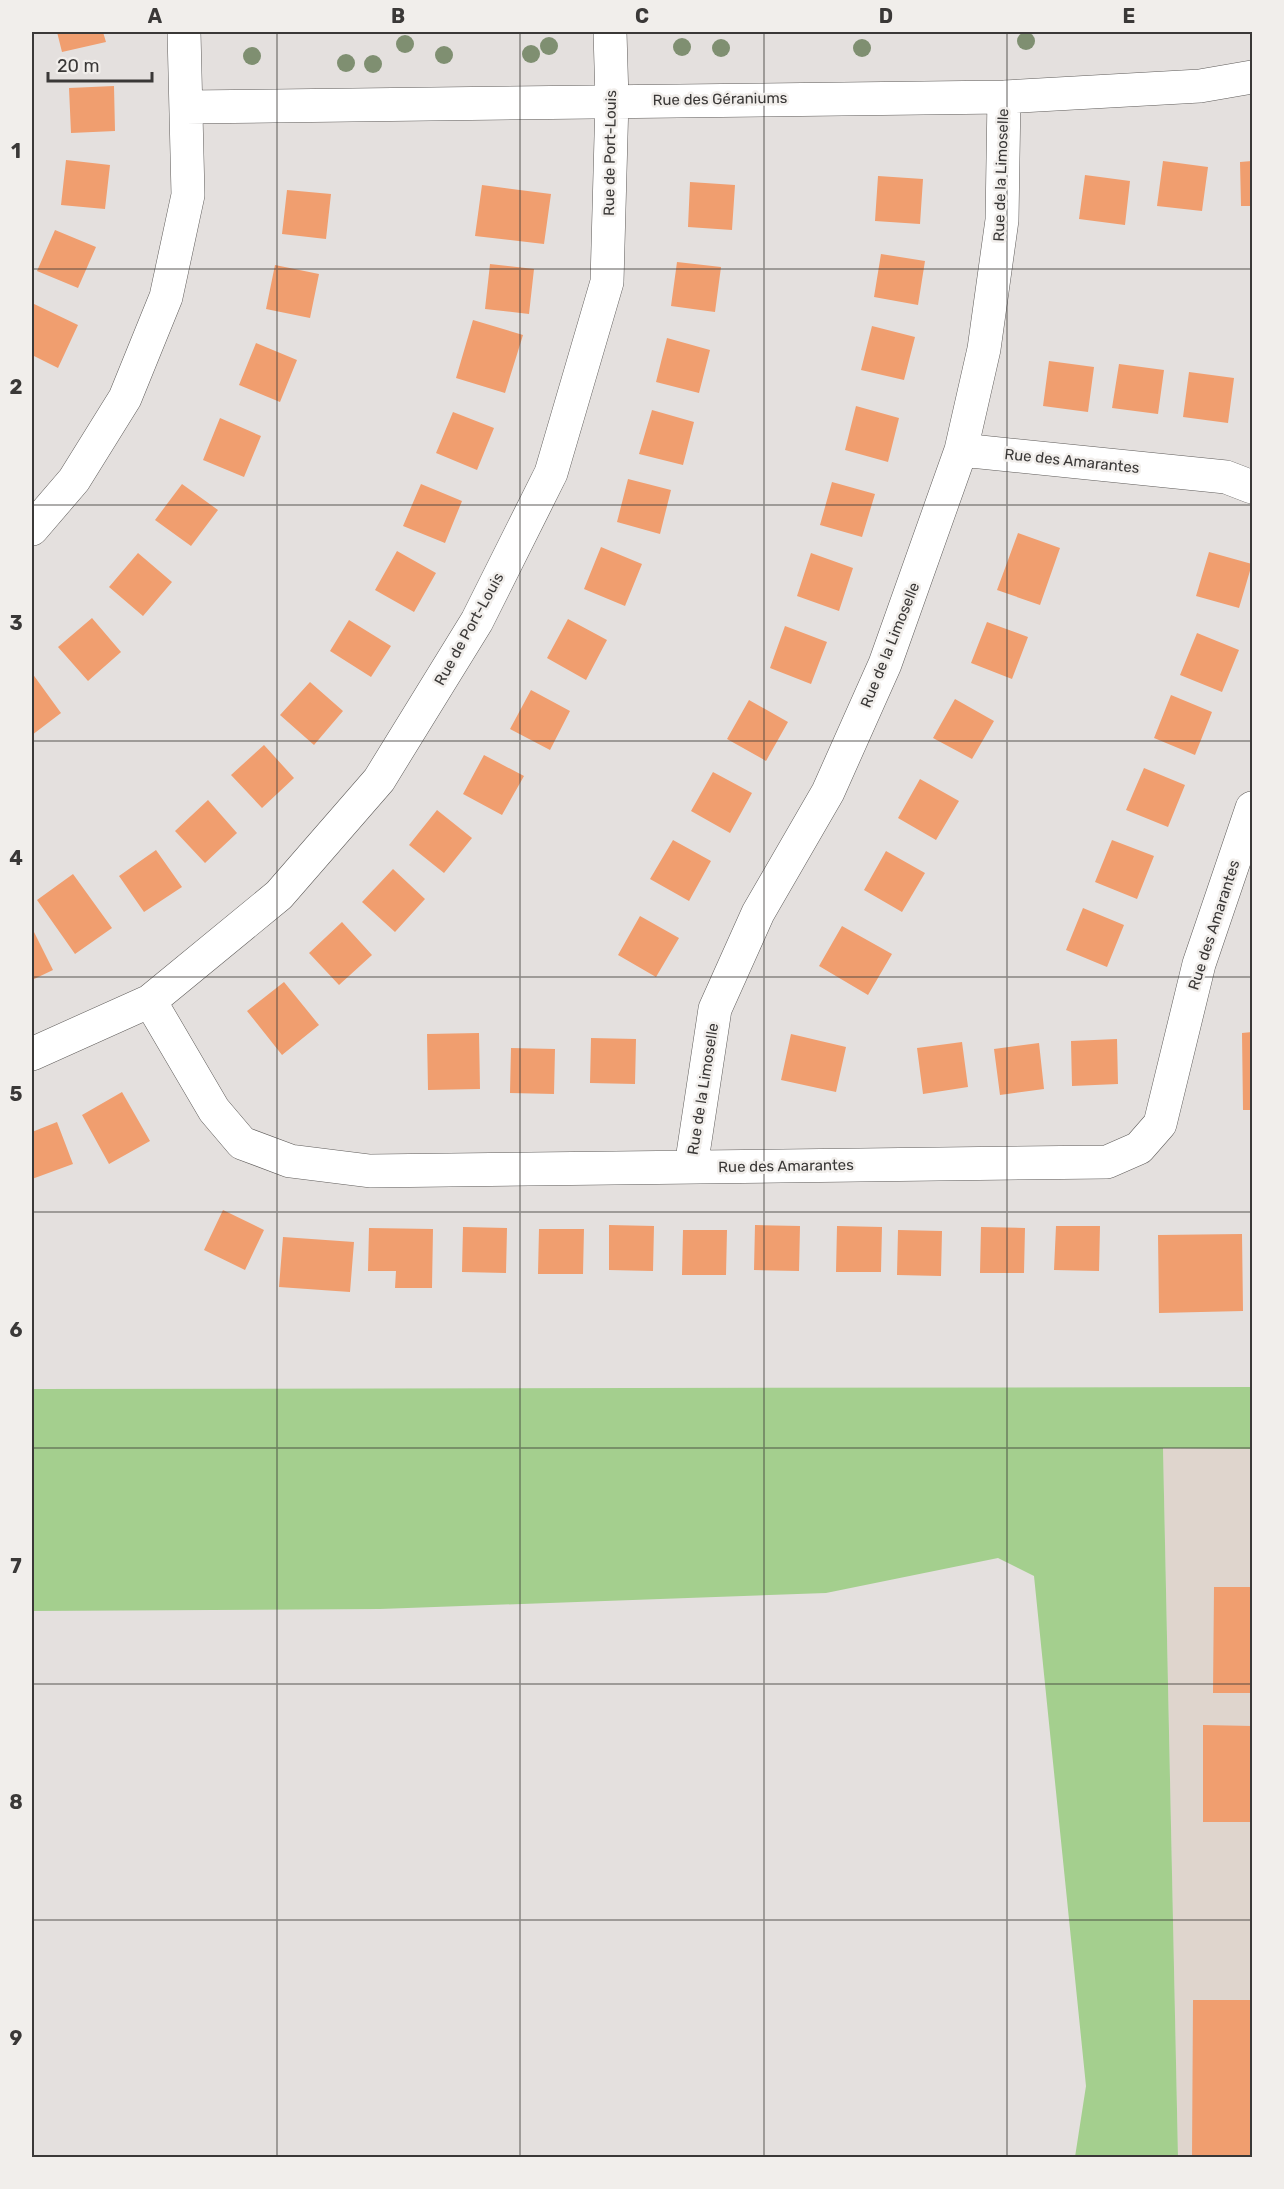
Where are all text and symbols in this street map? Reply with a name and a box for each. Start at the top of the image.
text: A [148,4,163,28]
text: B [391,4,405,28]
text: C [635,4,649,28]
text: D [879,4,893,28]
text: E [1123,4,1135,28]
scale bar [48,45,152,83]
text: 20 m [57,55,99,77]
street label: Rue des Géraniums [652,89,788,109]
street label: Rue de Port-Louis [600,90,620,216]
street label: Rue de la Limoselle [990,108,1012,242]
text: 1 [11,139,21,163]
text: 2 [10,375,23,399]
street label: Rue des Amarantes [1004,445,1141,477]
street label: Rue de Port-Louis [431,569,508,688]
street label: Rue de la Limoselle [857,580,923,710]
text: 3 [9,611,23,635]
text: 4 [9,846,23,870]
street label: Rue des Amarantes [1184,857,1244,992]
street label: Rue de la Limoselle [684,1022,722,1156]
text: 5 [10,1082,23,1106]
street label: Rue des Amarantes [718,1156,854,1176]
text: 6 [9,1318,23,1342]
text: 7 [10,1554,22,1578]
text: 8 [9,1790,23,1814]
text: 9 [10,2026,23,2050]

